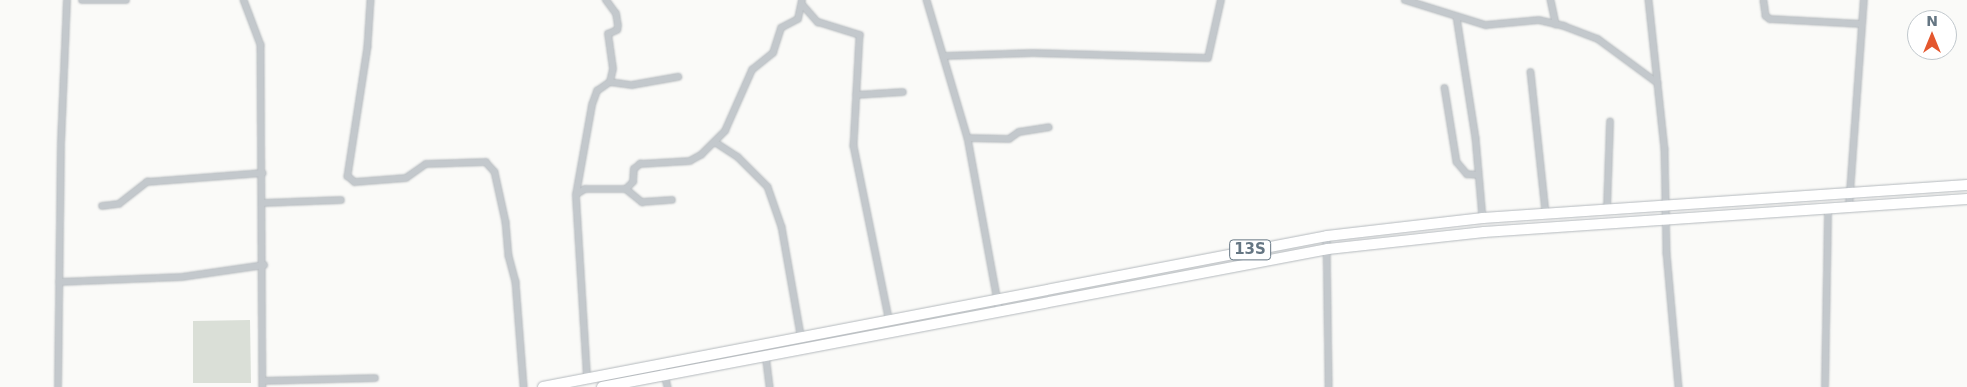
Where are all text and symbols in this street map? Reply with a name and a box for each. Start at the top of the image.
north arrow [1907,10,1957,60]
text: N [1926,13,1938,29]
road number: 13S [1229,238,1271,262]

